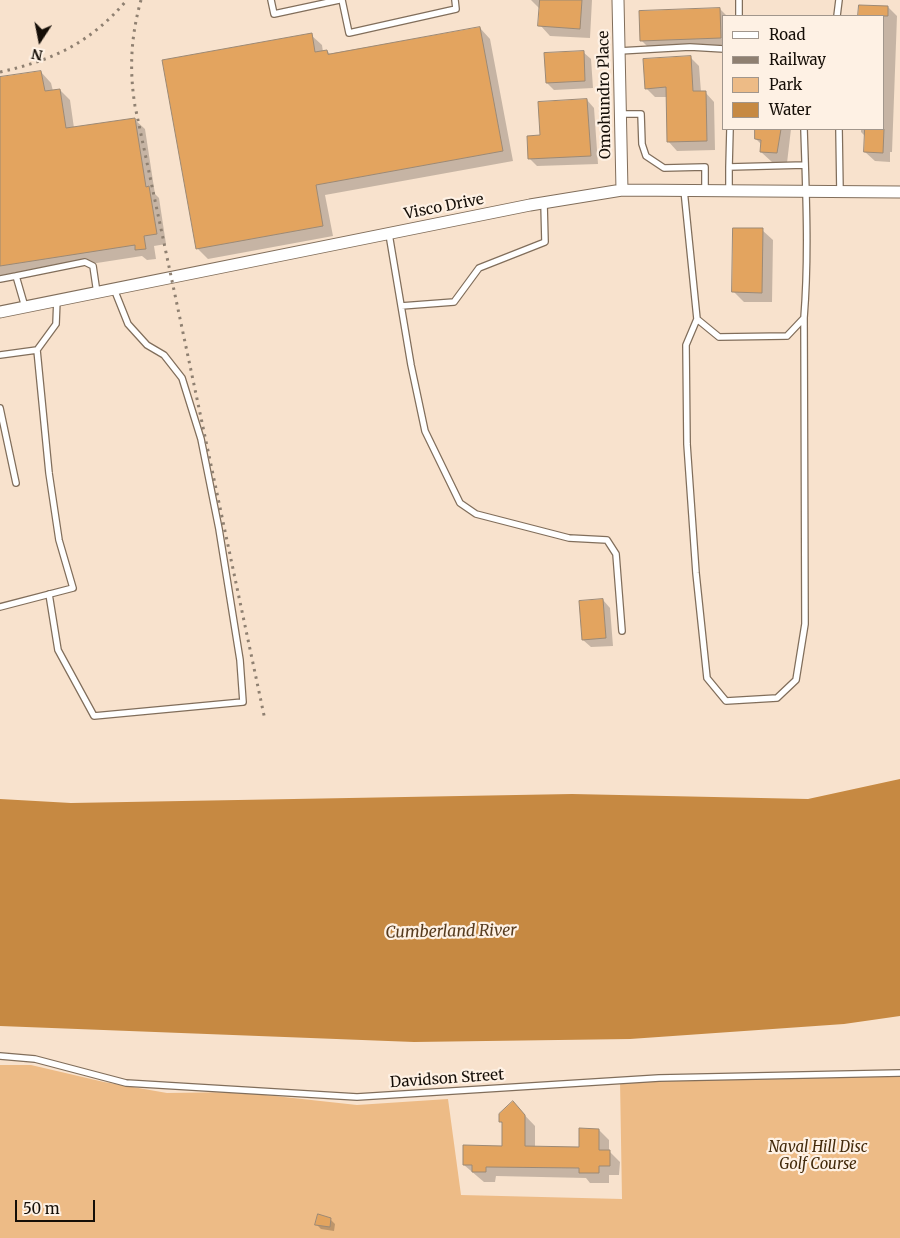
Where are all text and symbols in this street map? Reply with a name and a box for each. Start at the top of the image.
north arrow [15,15,65,65]
legend [722,15,885,130]
text: Road [769,25,805,44]
street label: Omohundro Place [595,31,615,159]
text: N [30,45,44,65]
text: Railway [769,50,826,69]
text: Park [769,75,802,94]
text: Water [769,100,811,119]
street label: Visco Drive [403,190,485,224]
water label: Cumberland River [385,921,517,943]
street label: Davidson Street [389,1066,505,1092]
park label: Naval Hill Disc Golf Course [768,1139,868,1174]
scale bar [18,1190,98,1222]
text: 50 m [23,1199,60,1218]

